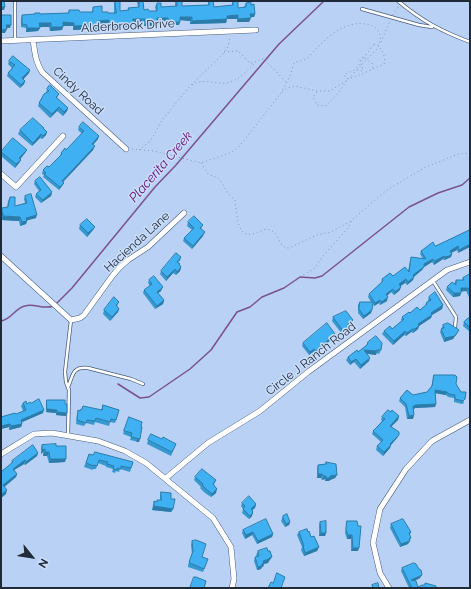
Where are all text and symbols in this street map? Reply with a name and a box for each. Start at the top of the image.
street label: Alderbrook Drive [81,16,175,36]
street label: Cindy Road [50,64,106,118]
water label: Placerita Creek [126,128,196,206]
street label: Hacienda Lane [101,209,173,275]
street label: Circle J Ranch Road [263,319,359,399]
north arrow [12,537,52,577]
text: N [35,556,51,570]

